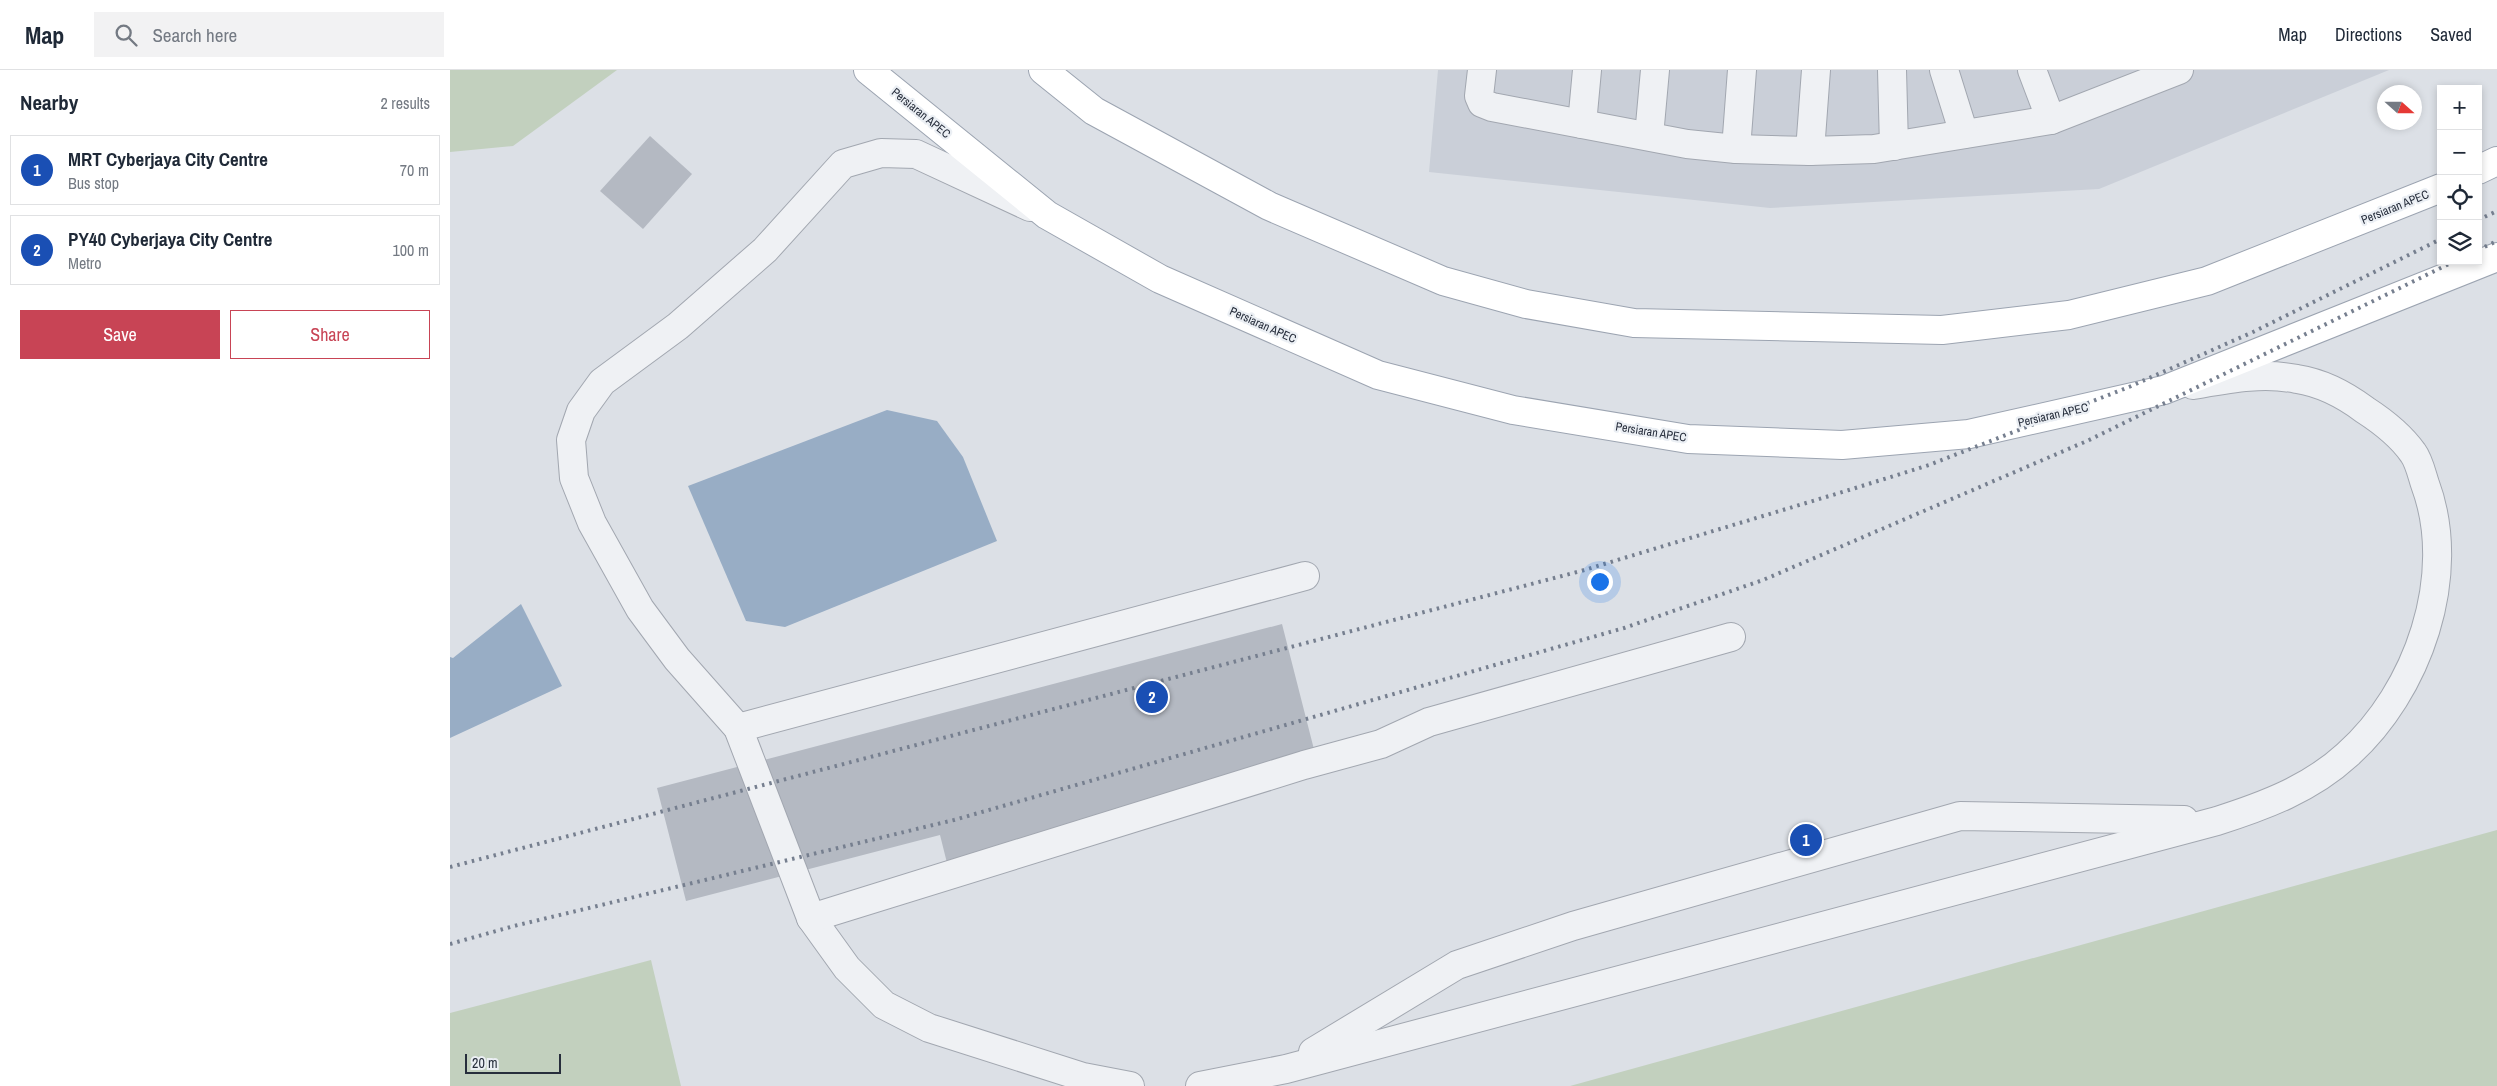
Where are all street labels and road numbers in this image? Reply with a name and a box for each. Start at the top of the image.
street label: Persiaran APEC [888,84,954,142]
street label: Persiaran APEC [2359,186,2431,228]
street label: Persiaran APEC [1227,303,1299,347]
street label: Persiaran APEC [2016,399,2090,431]
street label: Persiaran APEC [1614,418,1688,446]

